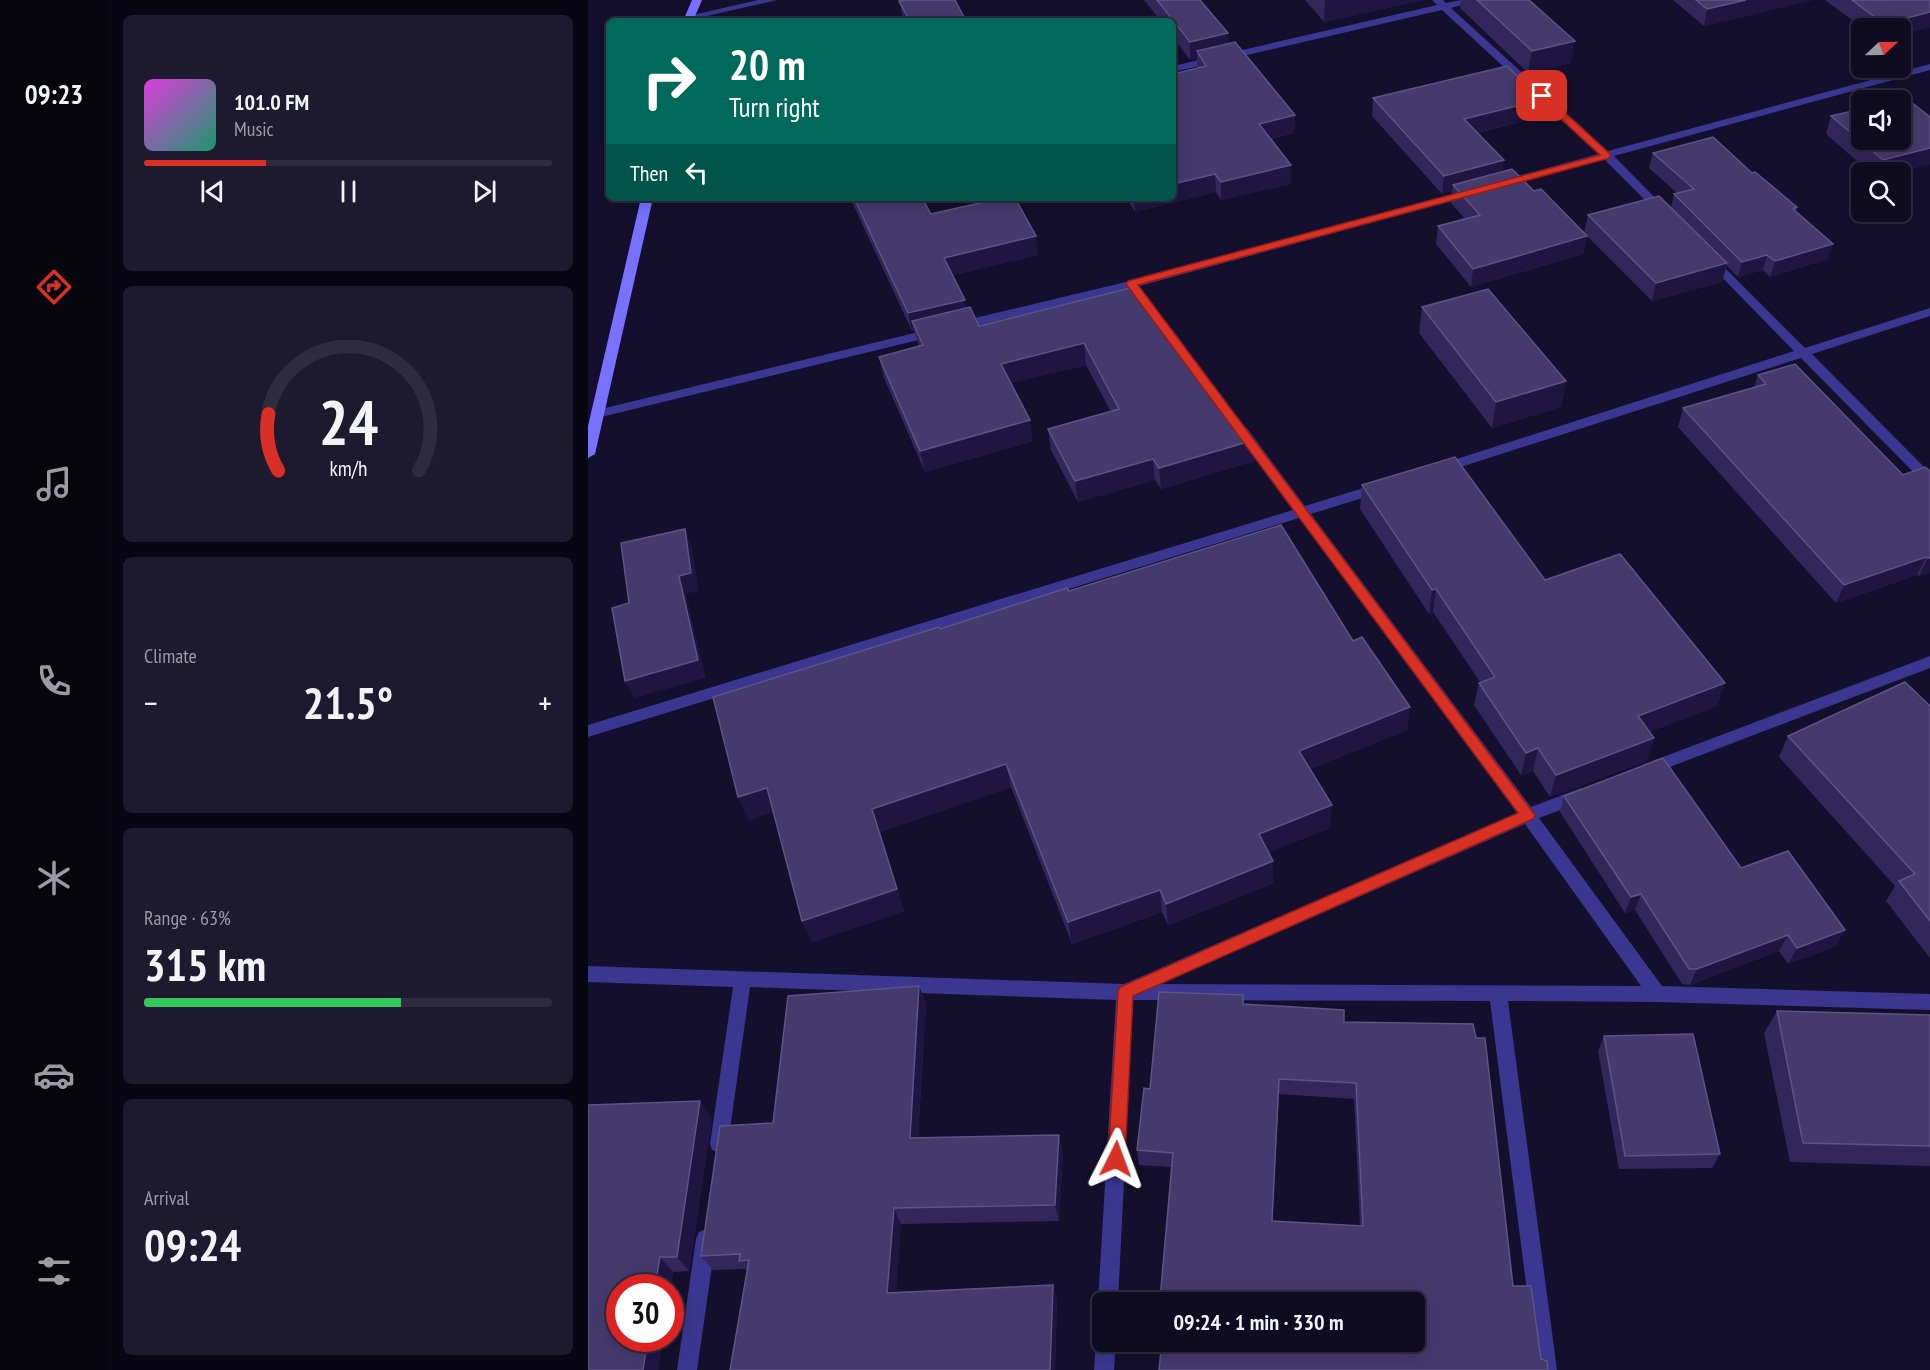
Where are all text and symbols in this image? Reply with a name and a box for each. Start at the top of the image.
north arrow [1851,18,1911,78]
map controls [1851,18,1911,222]
text: 20 m [729,37,806,92]
icon: right [630,42,708,120]
pin [1516,70,1567,121]
text: 09:23 [25,77,83,111]
icon: arrive [1525,79,1558,112]
text: 101.0 FM [234,88,309,116]
text: Turn right [729,90,820,124]
button: sound [1851,90,1911,150]
text: Music [234,116,274,142]
icon: left [680,156,713,189]
text: Then [630,159,668,187]
button: search [1851,162,1911,222]
icon: previous [196,175,229,208]
icon: pause [332,175,365,208]
icon: next [468,175,501,208]
icon: directions [33,266,75,308]
text: 24 [318,381,378,462]
text: km/h [329,454,367,482]
icon: music [33,463,75,505]
text: Climate [144,643,197,669]
icon: phone [33,660,75,702]
text: 21.5° [303,673,393,731]
text: − [144,681,158,724]
text: + [538,681,552,724]
icon: climate [33,857,75,899]
text: Range · 63% [144,905,231,931]
text: 315 km [144,935,266,993]
icon: car [33,1054,75,1096]
position arrow [1084,1127,1148,1191]
text: Arrival [144,1185,189,1211]
text: 09:24 [144,1215,241,1273]
icon: filters [33,1250,75,1292]
speed limit sign: 30 [606,1274,684,1352]
text: 09:24 · 1 min · 330 m [1173,1308,1344,1336]

